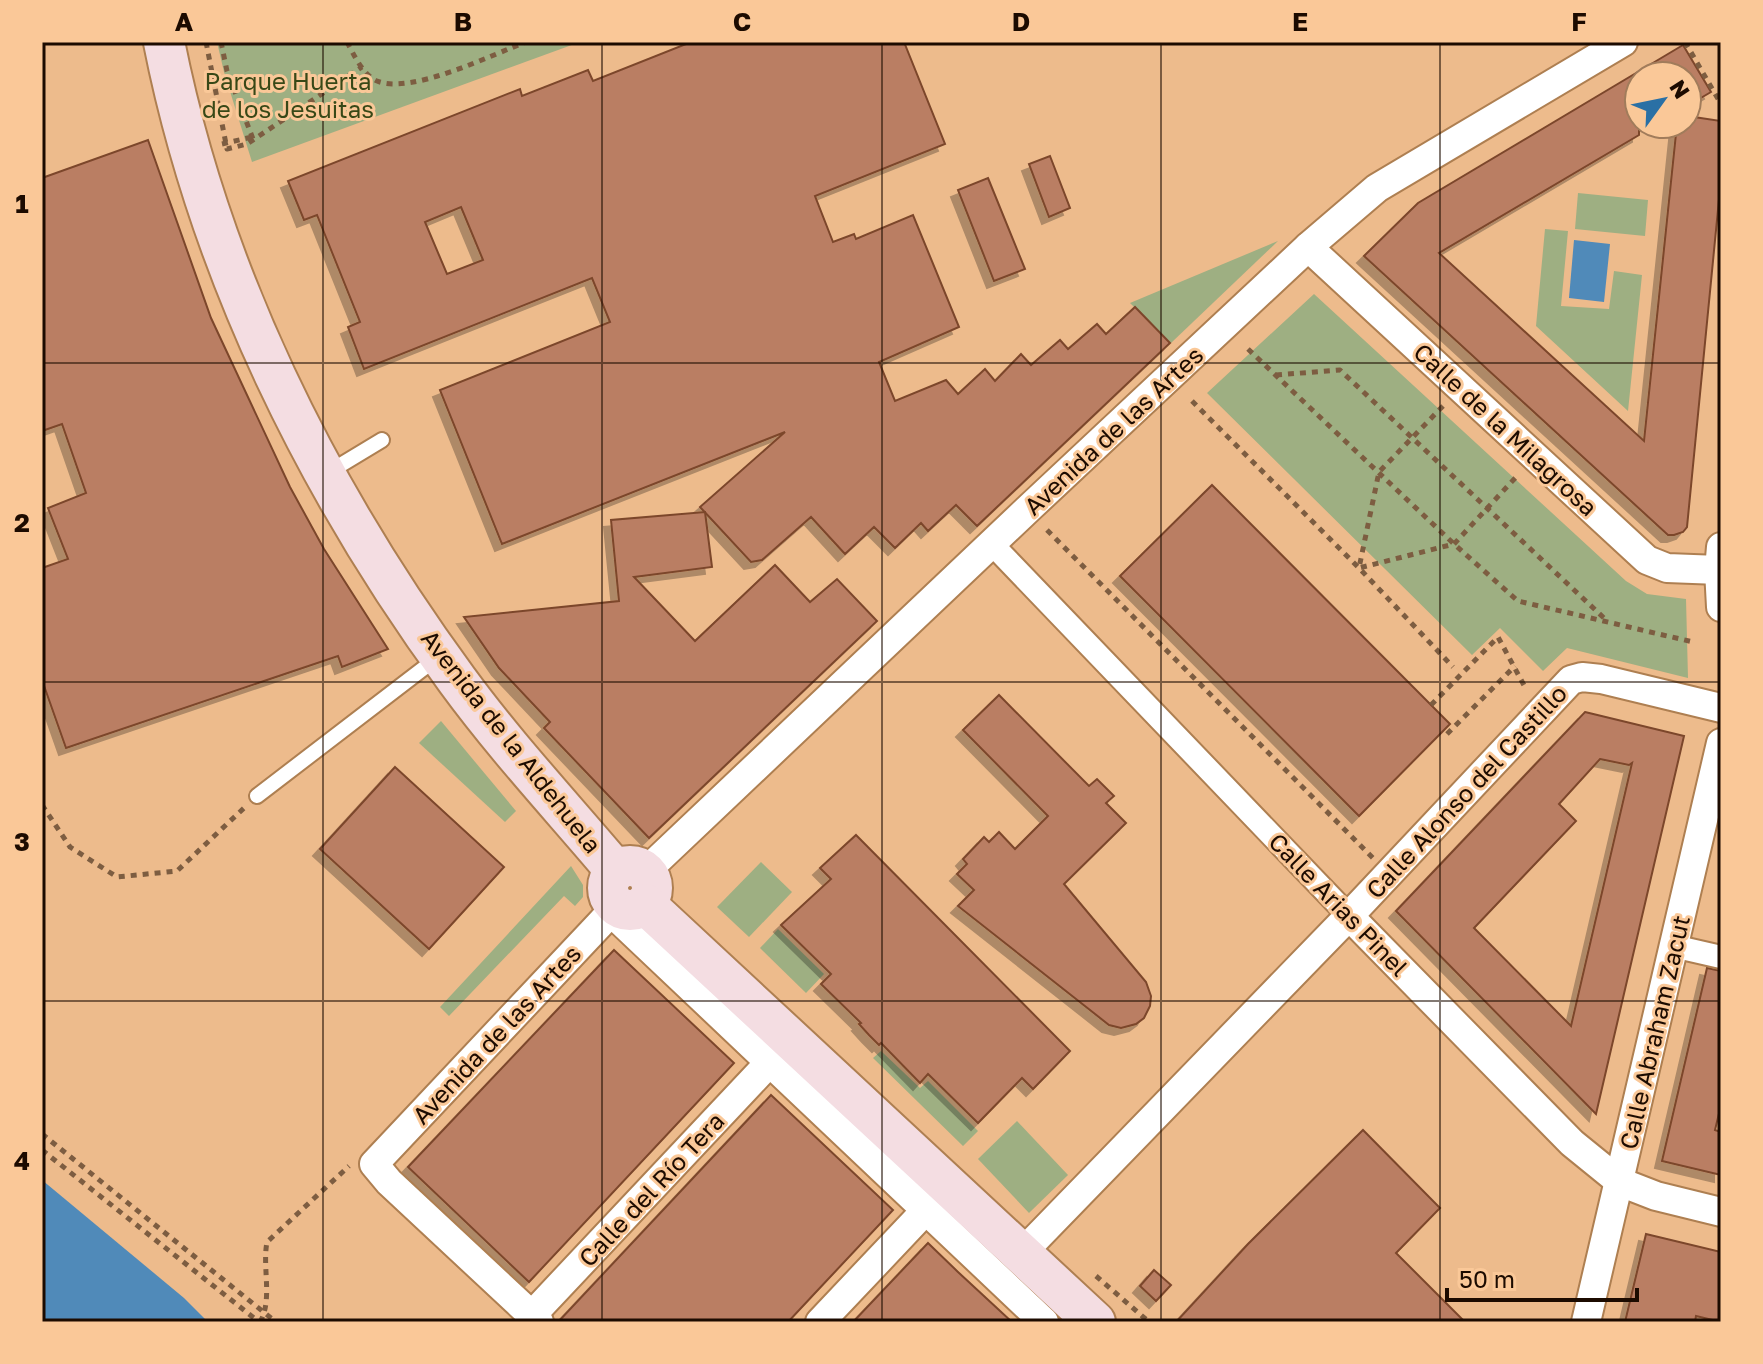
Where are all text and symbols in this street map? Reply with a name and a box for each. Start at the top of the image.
text: A [175,6,194,37]
text: B [454,6,472,37]
text: C [733,6,751,37]
text: D [1012,6,1030,37]
text: E [1292,6,1308,37]
text: F [1571,6,1587,37]
north arrow [1623,60,1703,140]
park label: Parque Huerta de los Jesuitas [202,66,374,123]
text: N [1664,74,1696,103]
text: 1 [15,188,29,219]
street label: Calle de la Milagrosa [1408,337,1604,521]
street label: Avenida de las Artes [1018,340,1208,520]
text: 2 [14,507,30,538]
street label: Avenida de la Aldehuela [416,624,608,858]
street label: Calle Alonso del Castillo [1360,678,1572,904]
text: 3 [14,826,30,857]
street label: Calle Arias Pinel [1263,826,1415,982]
street label: Calle Abraham Zacut [1613,912,1695,1152]
street label: Avenida de las Artes [406,939,586,1129]
street label: Calle del Río Tera [572,1106,730,1272]
text: 4 [14,1145,30,1176]
scale bar [1447,1252,1637,1302]
text: 50 m [1459,1264,1515,1293]

